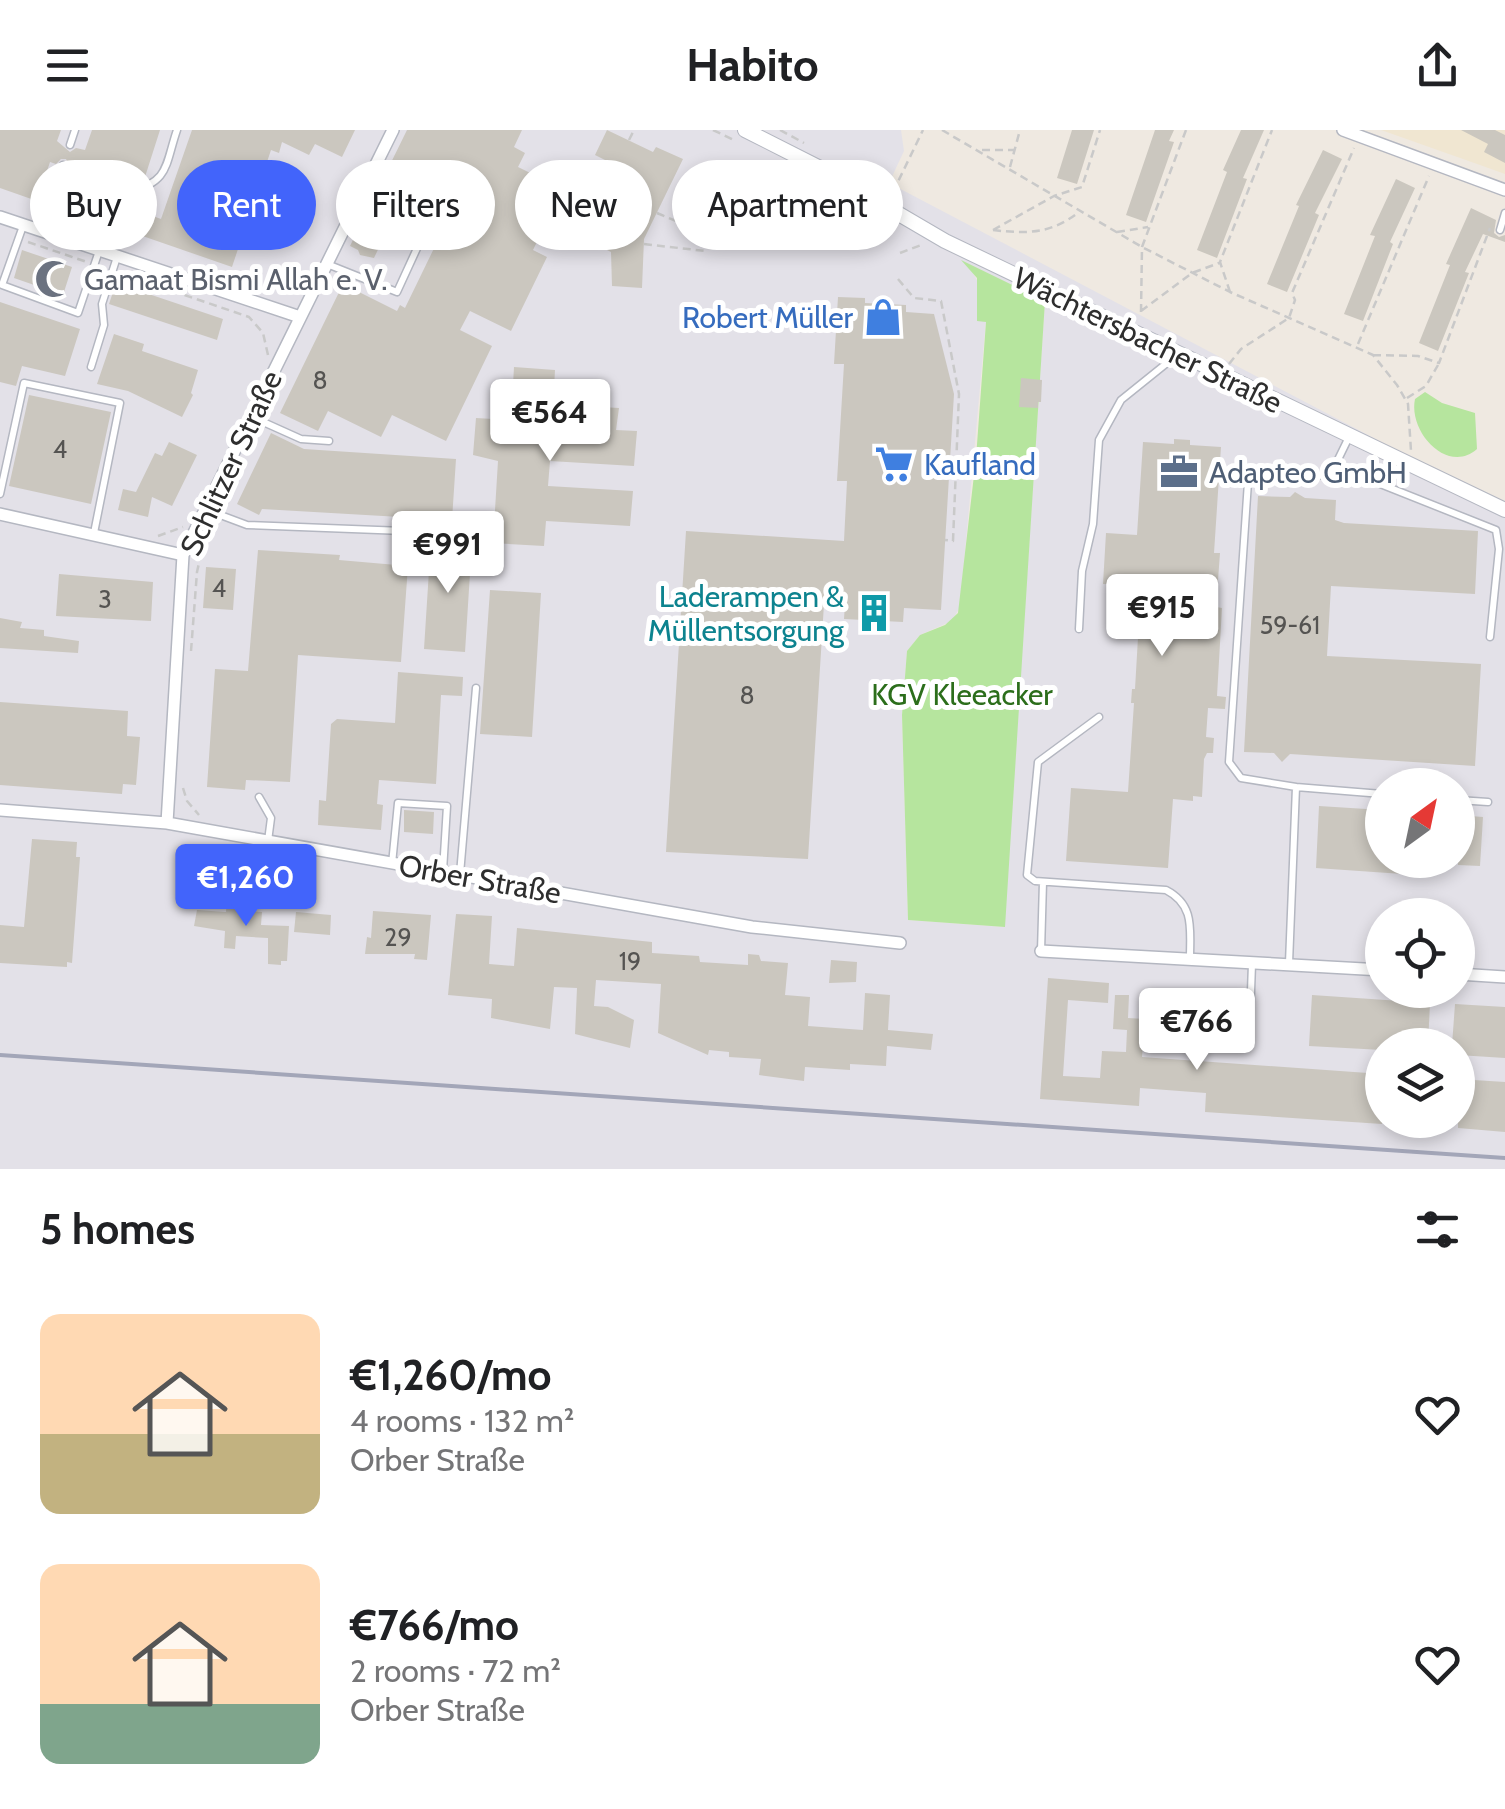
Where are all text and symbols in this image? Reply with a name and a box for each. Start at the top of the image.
icon: menu [40,38,95,93]
text: Habito [686,38,819,92]
icon: share [1410,38,1465,93]
chip: Buy [30,160,157,250]
chip: Rent [177,160,316,250]
chip: Filters [336,160,495,250]
chip: New [515,160,652,250]
chip: Apartment [672,160,903,250]
mosque icon: Gamaat Bismi Allah e. V. [33,258,75,300]
street label: Wächtersbacher Straße [1008,259,1288,421]
place label: Gamaat Bismi Allah e. V. [84,261,388,298]
shop icon: Robert Müller [862,296,904,338]
place label: Robert Müller [682,299,854,336]
street label: Schlitzer Straße [172,365,290,561]
house number: 8 [312,365,328,395]
pin: €564 [491,379,609,464]
text: €564 [512,392,588,431]
house number: 4 [53,434,67,464]
supermarket icon: Kaufland [873,443,915,485]
place label: Kaufland [924,446,1036,483]
office icon: Adapteo GmbH [1158,451,1200,493]
place label: Adapteo GmbH [1209,454,1407,491]
pin: €991 [389,511,507,596]
text: €991 [414,524,482,563]
house number: 4 [212,573,226,603]
pin: €915 [1103,574,1221,659]
place label: Laderampen & Müllentsorgung [648,578,845,649]
house number: 3 [98,584,112,614]
text: €915 [1128,587,1196,626]
building icon: Laderampen & Müllentsorgung [853,592,895,634]
house number: 59-61 [1260,610,1320,640]
park label: KGV Kleeacker [871,676,1053,713]
house number: 8 [739,680,755,710]
north arrow [1365,768,1475,878]
map controls [1365,768,1475,1138]
pin: €1,260 [165,844,327,929]
street label: Orber Straße [396,847,564,911]
text: €1,260 [197,857,295,896]
button: locate [1365,898,1475,1008]
house number: 29 [384,922,412,952]
house number: 19 [619,946,641,976]
pin: €766 [1138,988,1256,1073]
text: €766 [1161,1001,1233,1040]
button: layers [1365,1028,1475,1138]
icon: filters [1410,1202,1465,1257]
text: 5 homes [40,1203,195,1255]
text: €1,260/mo [350,1349,552,1401]
icon: home [120,1354,240,1474]
icon: heart [1410,1387,1465,1442]
text: 4 rooms · 132 m² [350,1401,574,1440]
text: Orber Straße [350,1440,525,1479]
text: €766/mo [350,1599,519,1651]
icon: home [120,1604,240,1724]
icon: heart [1410,1637,1465,1692]
text: 2 rooms · 72 m² [350,1651,561,1690]
text: Orber Straße [350,1690,525,1729]

